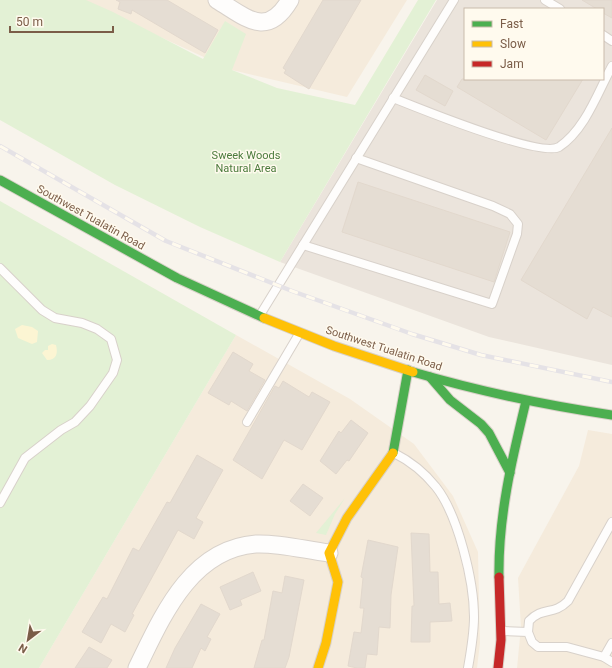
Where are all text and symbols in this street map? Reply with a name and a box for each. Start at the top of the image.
scale bar [10,8,113,34]
legend [464,8,604,80]
text: 50 m [16,15,43,29]
text: Fast [500,17,523,31]
text: Slow [500,37,526,51]
text: Jam [500,57,524,71]
park label: Sweek Woods Natural Area [212,149,281,175]
street label: Southwest Tualatin Road [34,182,147,253]
street label: Southwest Tualatin Road [324,324,444,373]
north arrow [8,620,48,660]
text: N [16,640,30,656]

